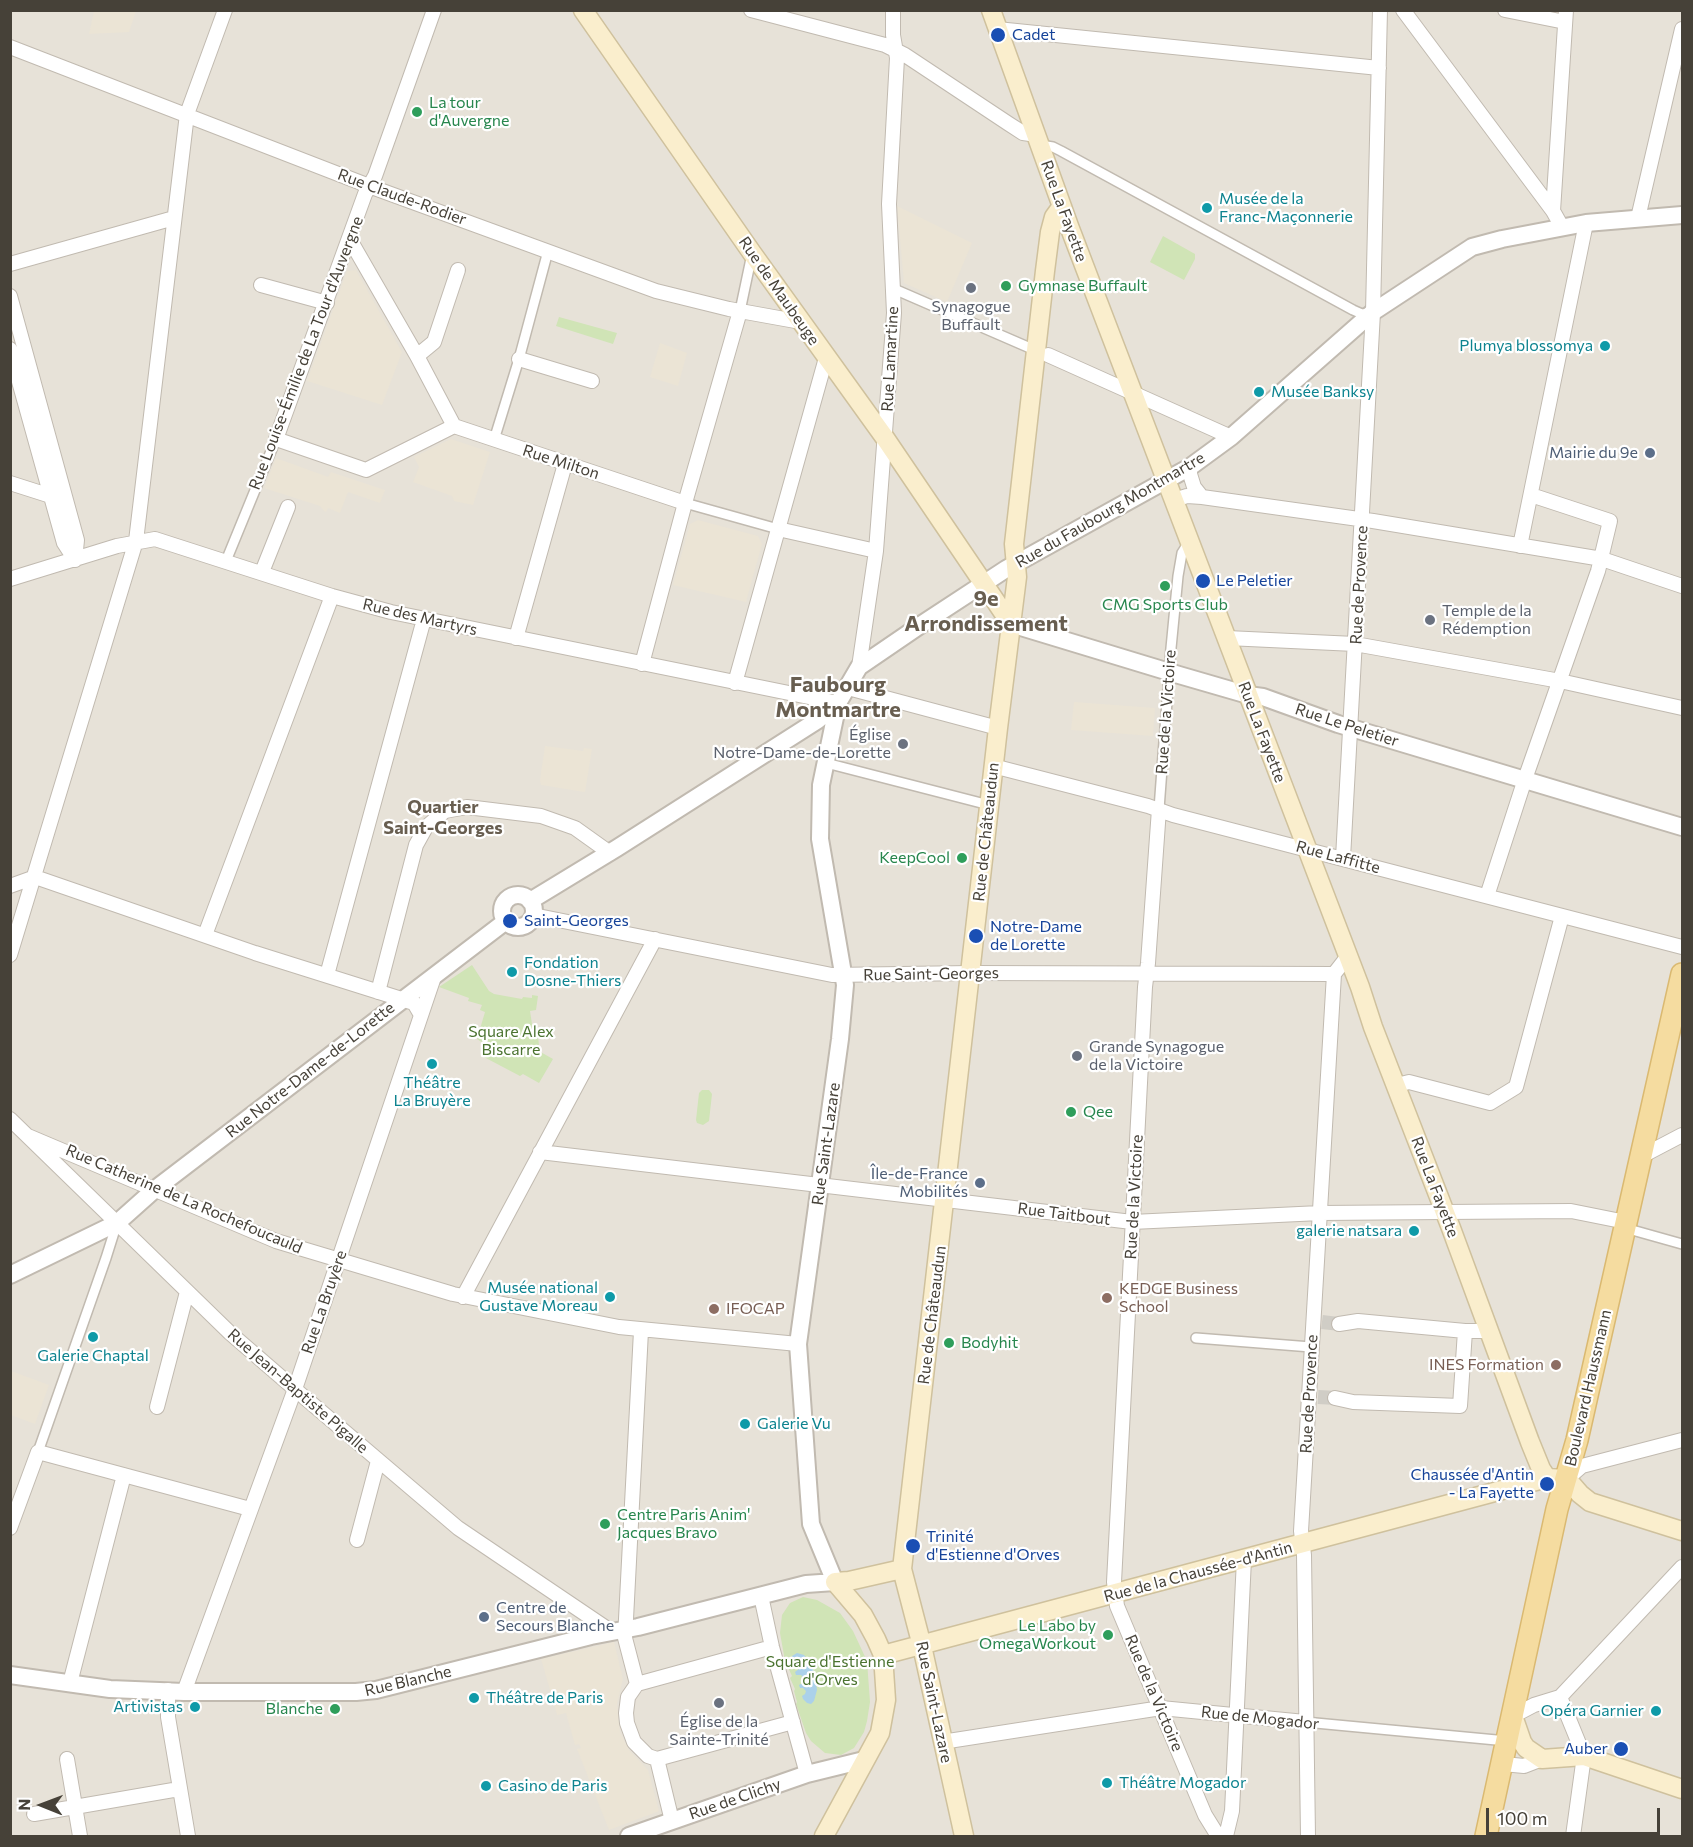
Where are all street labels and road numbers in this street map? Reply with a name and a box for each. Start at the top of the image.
street label: Rue La Fayette [1037,158,1091,264]
street label: Rue Claude-Rodier [335,165,469,229]
street label: Rue Louise-Émilie de La Tour d'Auvergne [245,214,367,492]
street label: Rue de Maubeuge [734,233,824,349]
street label: Rue Lamartine [878,306,902,412]
street label: Rue Milton [520,441,602,483]
street label: Rue du Faubourg Montmartre [1012,448,1208,572]
street label: Rue de Provence [1346,525,1372,645]
street label: Rue des Martyrs [361,594,479,640]
street label: Rue de la Victoire [1152,649,1180,775]
street label: Rue La Fayette [1234,679,1290,785]
street label: Rue Le Peletier [1293,699,1401,751]
street label: Rue de Châteaudun [969,761,1003,903]
street label: Rue Laffitte [1294,837,1382,877]
street label: Rue Saint-Georges [863,963,999,985]
street label: Rue Notre-Dame-de-Lorette [222,998,398,1142]
street label: Rue Saint-Lazare [808,1081,844,1207]
street label: Rue de la Victoire [1121,1134,1147,1260]
street label: Rue La Fayette [1407,1134,1463,1240]
street label: Rue Catherine de La Rochefoucauld [63,1140,305,1258]
street label: Rue Taitbout [1016,1199,1112,1229]
street label: Rue de Châteaudun [914,1244,950,1386]
street label: Rue La Bruyère [297,1248,351,1356]
street label: Boulevard Haussmann [1561,1308,1615,1468]
street label: Rue Jean-Baptiste Pigalle [224,1325,372,1457]
street label: Rue de Provence [1296,1334,1322,1454]
street label: Rue de la Chaussée-d'Antin [1102,1538,1294,1606]
street label: Rue de la Victoire [1121,1632,1187,1754]
street label: Rue Saint-Lazare [912,1639,956,1765]
street label: Rue Blanche [363,1662,453,1700]
street label: Rue de Mogador [1200,1702,1320,1734]
street label: Rue de Clichy [686,1774,784,1824]

